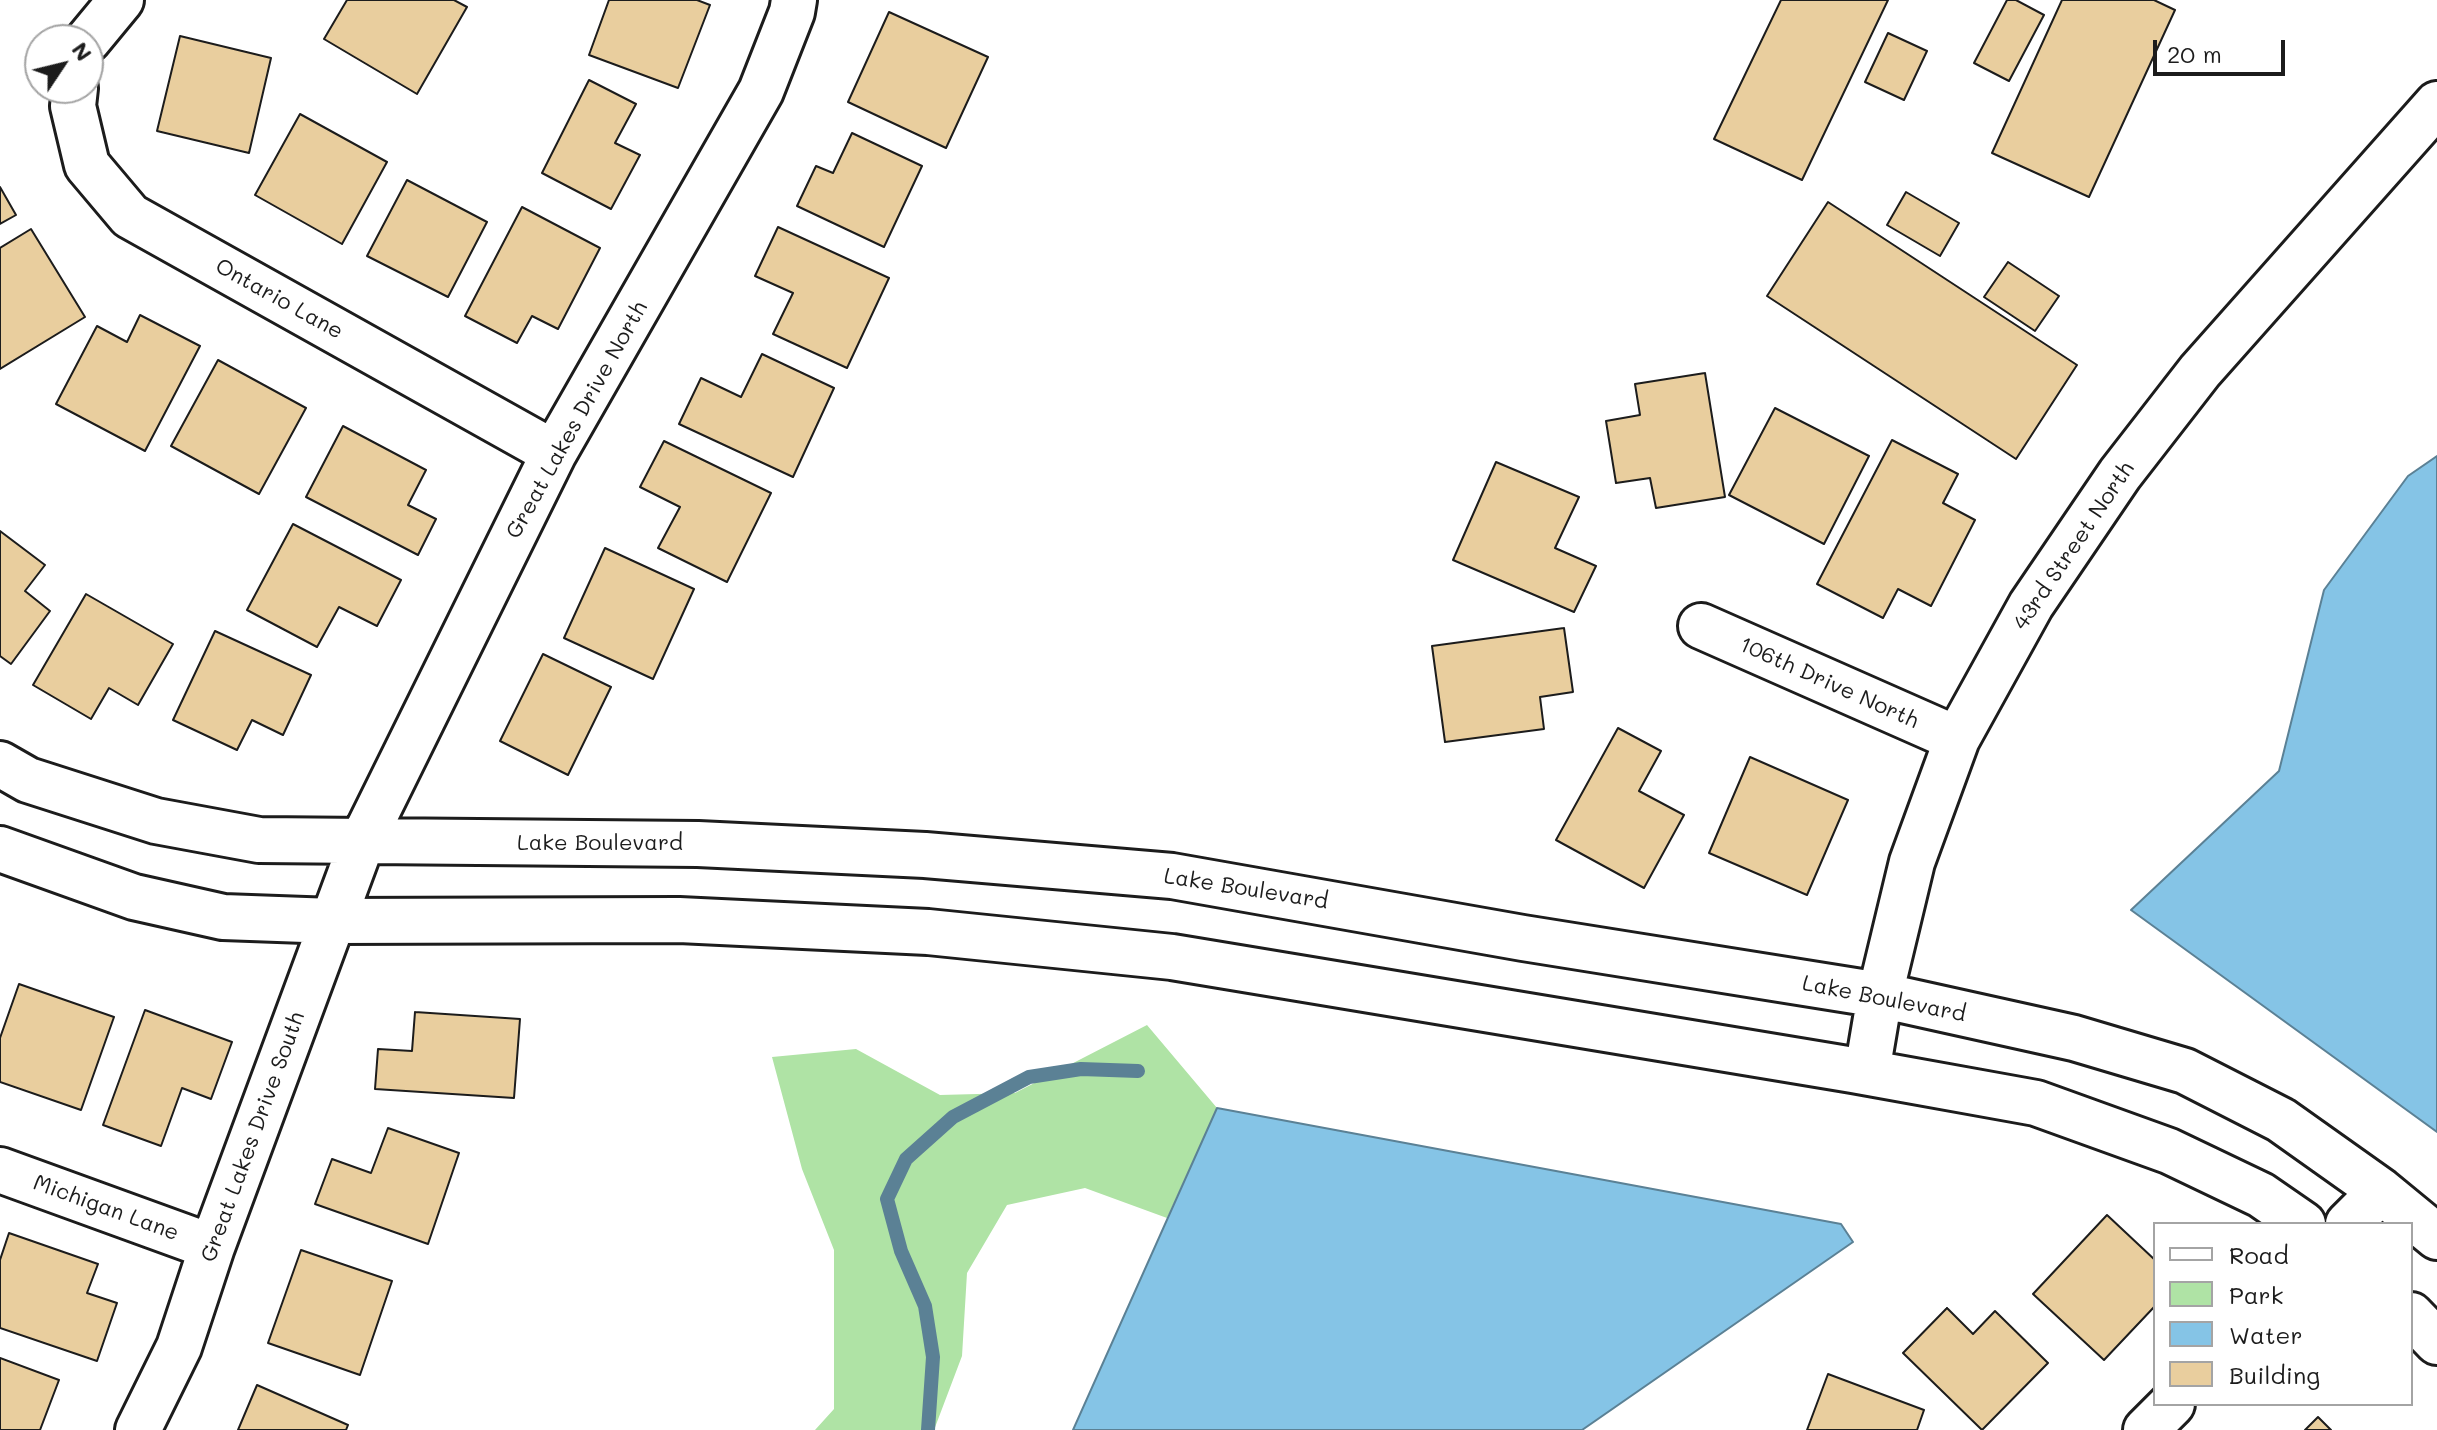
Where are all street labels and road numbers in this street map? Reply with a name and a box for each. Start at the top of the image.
street label: Ontario Lane [211,253,347,345]
street label: Great Lakes Drive North [501,297,653,543]
street label: 43rd Street North [2008,457,2140,635]
street label: 106th Drive North [1735,632,1923,734]
street label: Lake Boulevard [517,830,683,856]
street label: Lake Boulevard [1162,863,1330,915]
street label: Lake Boulevard [1800,970,1968,1028]
street label: Great Lakes Drive South [195,1008,311,1266]
street label: Michigan Lane [30,1169,182,1247]

